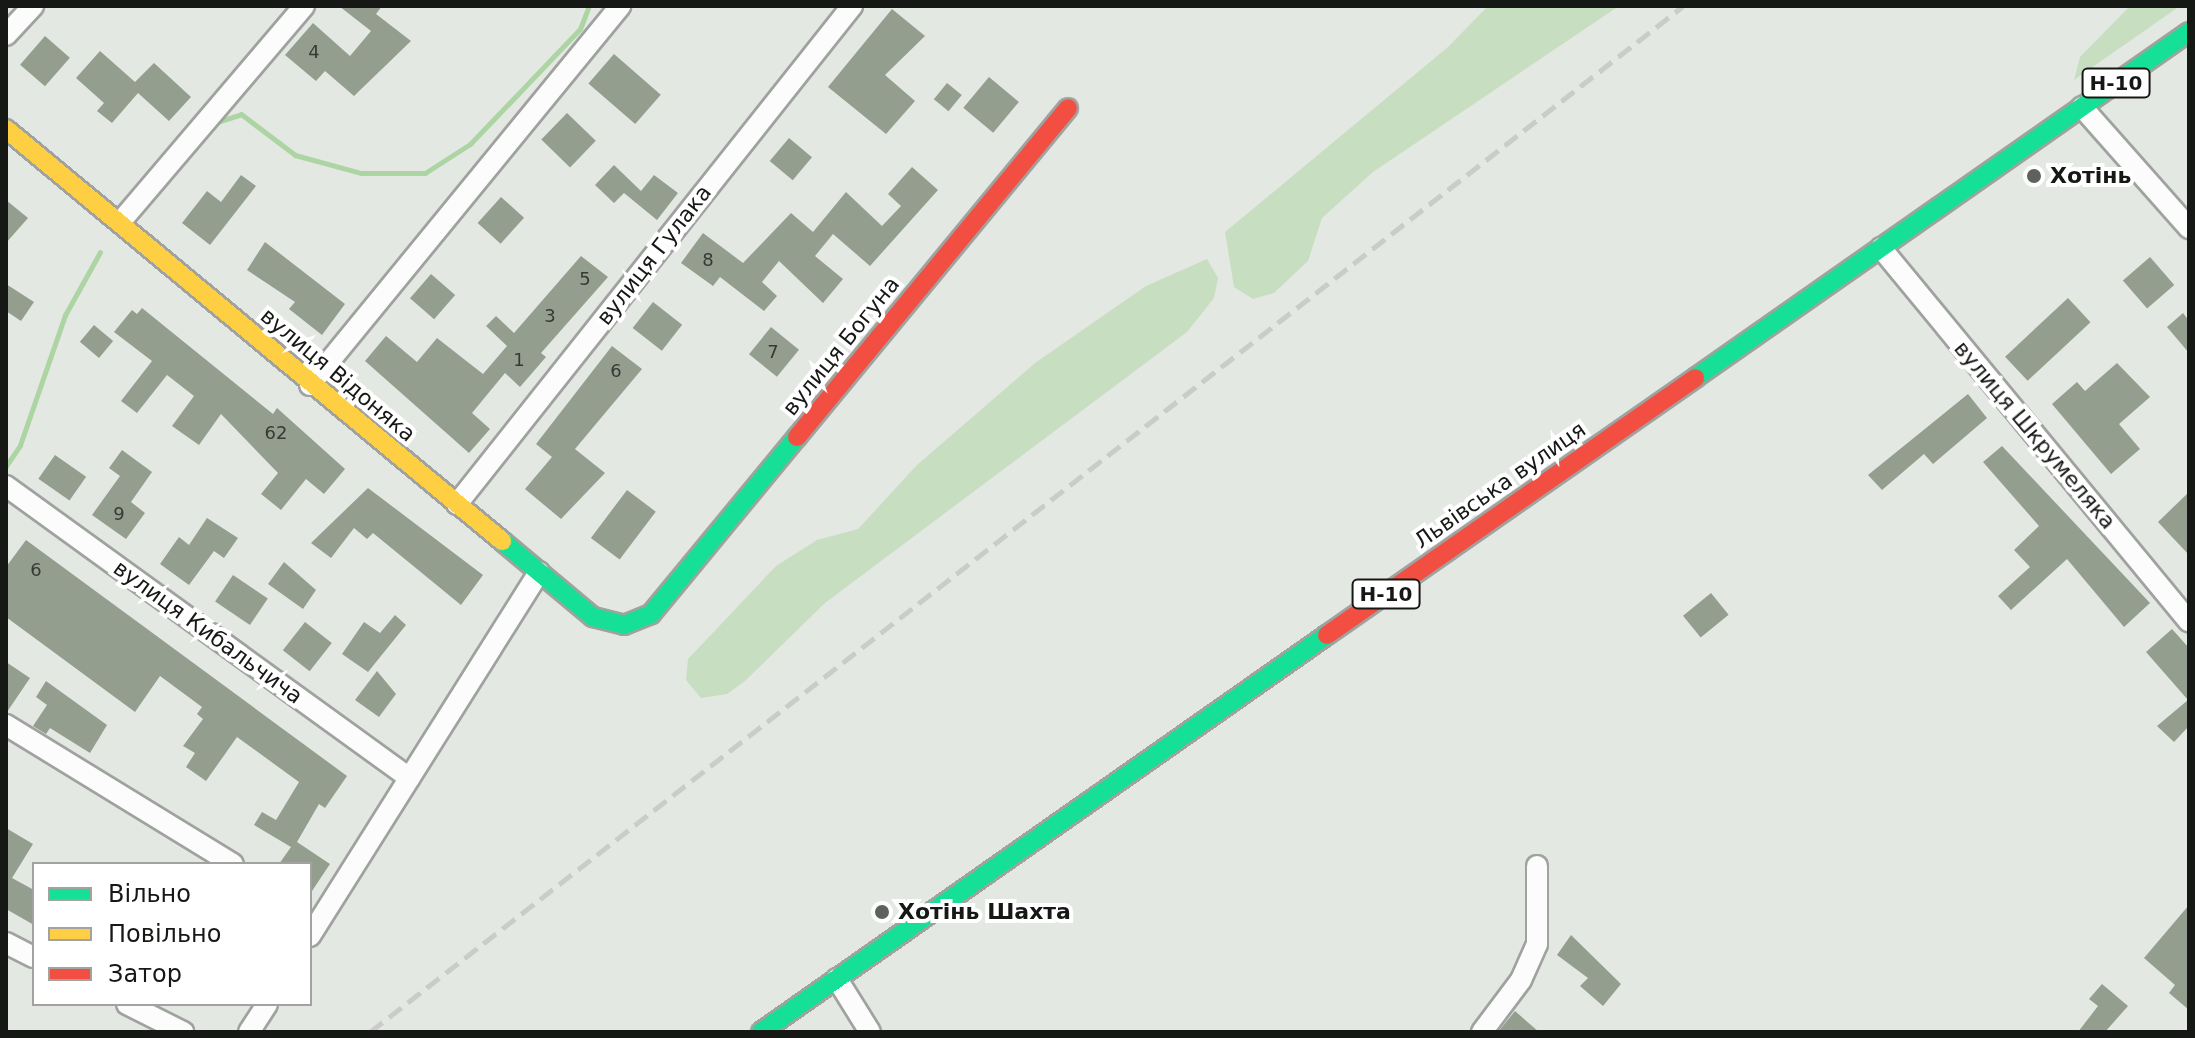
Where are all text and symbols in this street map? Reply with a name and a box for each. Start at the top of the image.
house number: 4 [308,41,320,63]
road number: Н-10 [2080,67,2152,99]
place label: Хотінь [2050,163,2131,189]
marker: Хотінь [2025,167,2043,185]
street label: вулиця Гулака [591,180,717,330]
house number: 8 [702,249,714,271]
house number: 5 [579,268,591,290]
street label: вулиця Богуна [777,271,905,421]
street label: вулиця Відоняка [255,303,421,447]
house number: 3 [544,305,556,327]
street label: вулиця Шкрумеляка [1949,336,2121,534]
house number: 7 [767,341,779,363]
house number: 1 [513,349,525,371]
house number: 6 [610,360,622,382]
street label: Львівська вулиця [1409,416,1591,554]
house number: 62 [265,422,287,444]
house number: 9 [113,503,125,525]
street label: вулиця Кибальчича [108,555,308,709]
house number: 6 [30,559,42,581]
road number: Н-10 [1350,578,1422,610]
legend [32,862,312,1006]
text: Вільно [108,880,191,908]
place label: Хотінь Шахта [898,899,1071,925]
marker: Хотінь Шахта [873,903,891,921]
text: Повільно [108,920,221,948]
text: Затор [108,960,182,988]

